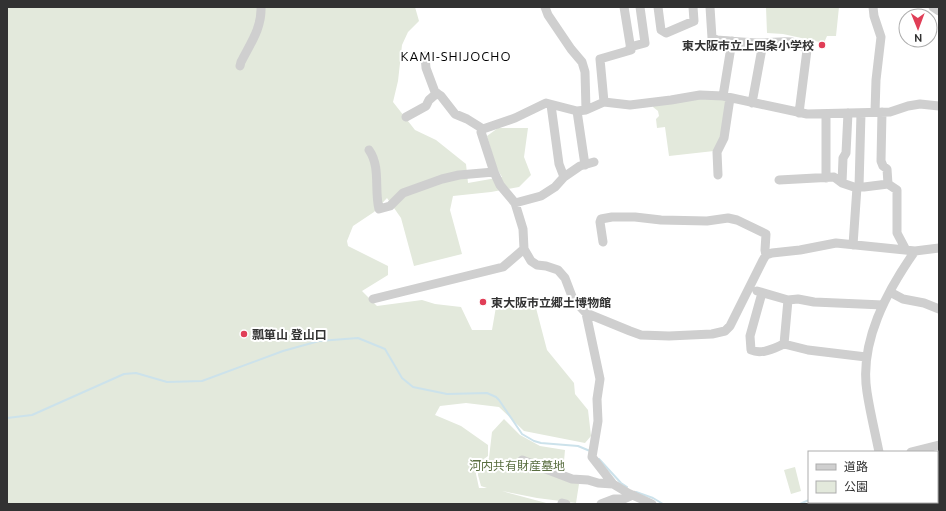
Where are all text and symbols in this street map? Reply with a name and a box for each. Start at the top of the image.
north arrow [898,8,938,48]
text: N [914,32,922,44]
place label: 東大阪市立上四条小学校 [682,39,814,52]
marker: 東大阪市立上四条小学校 [817,40,827,50]
district label: KAMI-SHIJOCHO [401,49,511,63]
place label: 東大阪市立郷土博物館 [491,296,611,309]
marker: 東大阪市立郷土博物館 [478,297,488,307]
place label: 瓢箪山 登山口 [252,328,327,341]
marker: 瓢箪山 登山口 [239,329,249,339]
legend [808,451,938,503]
park label: 河内共有財産墓地 [469,459,565,472]
text: 道路 [844,460,868,473]
text: 公園 [844,480,868,493]

